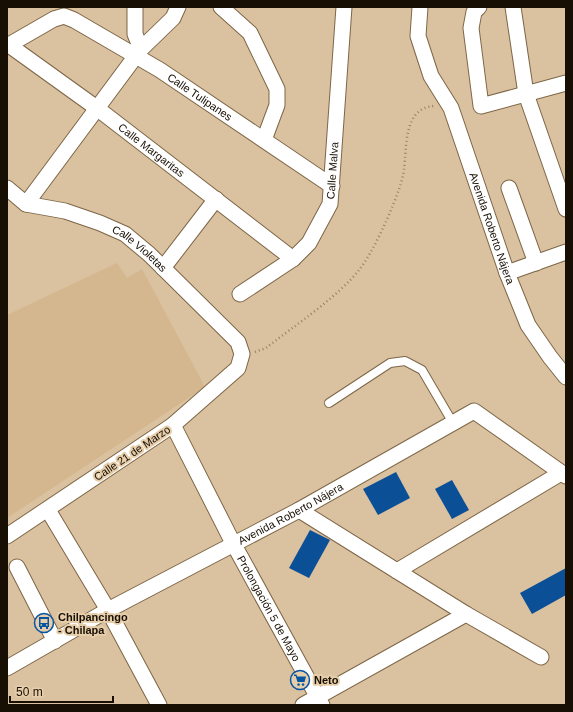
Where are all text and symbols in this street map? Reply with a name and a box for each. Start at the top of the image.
street label: Calle Tulipanes [165,71,235,123]
street label: Calle Margaritas [116,121,187,180]
street label: Calle Malva [324,141,340,200]
street label: Avenida Roberto Nájera [467,171,517,287]
street label: Calle Violetas [110,223,170,274]
street label: Calle 21 de Marzo [92,423,172,483]
street label: Avenida Roberto Nájera [236,480,346,547]
street label: Prolongación 5 de Mayo [235,553,303,663]
place label: Chilpancingo - Chilapa [58,611,128,636]
bus stop icon: Chilpancingo - Chilapa [33,612,55,634]
supermarket icon: Neto [289,669,311,691]
place label: Neto [314,674,339,686]
scale bar [10,678,113,704]
text: 50 m [16,685,43,699]

